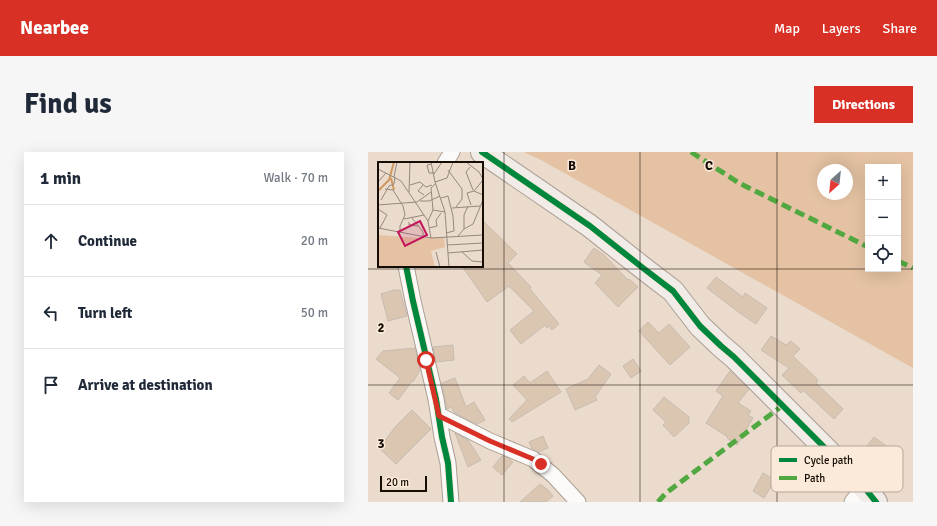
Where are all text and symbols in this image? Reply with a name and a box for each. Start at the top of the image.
text: Nearbee [20,16,89,40]
text: Map [774,20,800,37]
text: Layers [822,20,861,37]
text: Share [883,20,917,37]
button: Directions [814,86,913,123]
text: Find us [24,87,112,121]
text: B [568,158,576,174]
text: C [705,158,713,174]
inset map [378,162,483,267]
north arrow [817,164,853,200]
map controls [865,164,901,272]
button: + [865,164,901,200]
text: 1 min [40,168,81,189]
text: Walk · 70 m [264,170,328,186]
button: − [865,200,901,236]
icon: ahead [40,230,62,252]
text: Continue [78,232,137,250]
text: 20 m [301,233,328,249]
button: locate [865,236,901,272]
icon: left [40,302,62,324]
text: Turn left [78,304,132,322]
text: 50 m [301,305,328,321]
text: 2 [377,320,385,336]
route start [417,351,435,369]
icon: arrive [40,374,62,396]
text: Arrive at destination [78,376,213,394]
text: 3 [377,436,385,452]
legend [771,446,903,492]
text: Cycle path [804,454,853,467]
route end [532,455,550,473]
text: Path [804,472,825,485]
scale bar [380,474,427,493]
text: 20 m [386,476,409,489]

